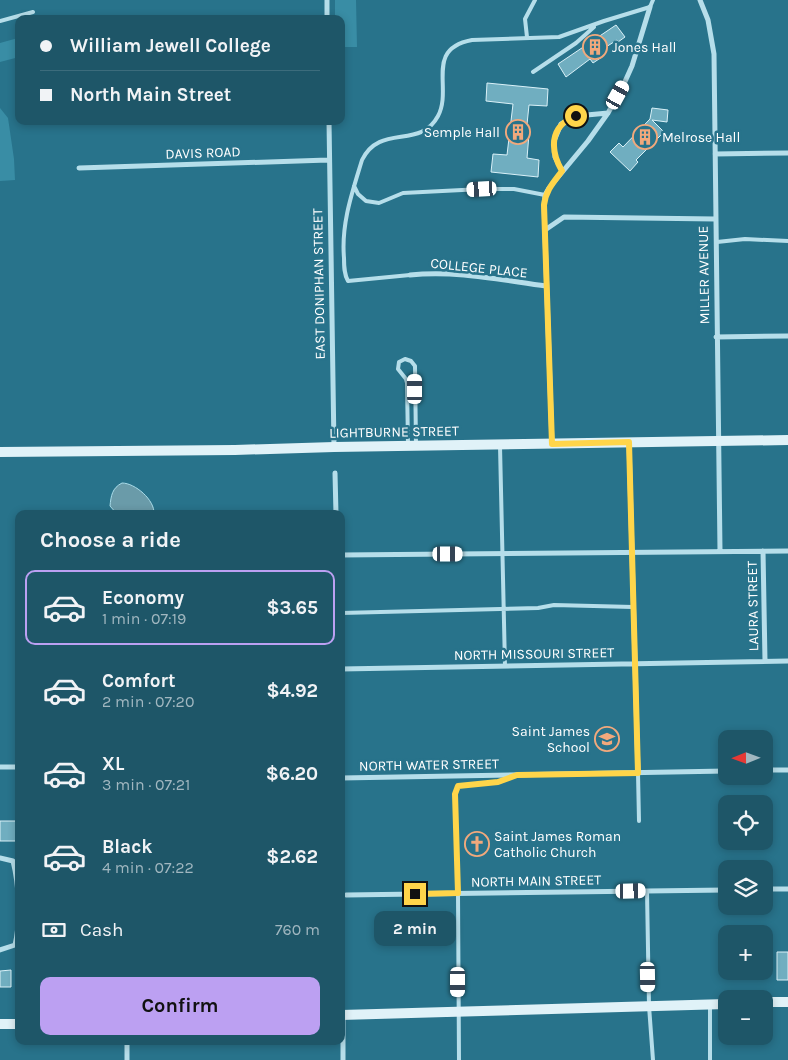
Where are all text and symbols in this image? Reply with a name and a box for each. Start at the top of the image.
building icon: Jones Hall [582,34,608,60]
text: William Jewell College [70,35,271,57]
place label: Jones Hall [612,39,677,56]
car [604,78,631,112]
text: North Main Street [70,84,231,106]
route start [565,105,587,127]
building icon: Semple Hall [505,119,531,145]
place label: Semple Hall [424,124,500,141]
building icon: Melrose Hall [632,124,658,150]
place label: Melrose Hall [662,129,740,146]
street label: DAVIS ROAD [165,143,241,163]
car [466,181,497,197]
street label: EAST DONIPHAN STREET [309,208,329,360]
street label: MILLER AVENUE [695,226,713,324]
street label: COLLEGE PLACE [430,254,528,282]
car [407,374,422,404]
street label: LIGHTBURNE STREET [329,422,459,442]
text: Choose a ride [40,527,181,553]
car [433,547,463,562]
street label: LAURA STREET [744,561,762,651]
icon: car [42,585,87,630]
text: Economy [102,587,184,609]
text: $3.65 [266,597,318,619]
text: 1 min · 07:19 [102,609,186,628]
street label: NORTH MISSOURI STREET [454,644,614,664]
icon: car [42,668,87,713]
text: Comfort [102,670,176,692]
text: $4.92 [266,680,318,702]
text: 2 min · 07:20 [102,692,194,711]
place label: Saint James School [512,723,590,756]
school or university icon: Saint James School [594,726,620,752]
north arrow [718,730,772,785]
map controls [718,730,773,1045]
icon: car [42,751,87,796]
text: XL [102,753,124,775]
street label: NORTH WATER STREET [359,755,499,775]
text: $6.20 [266,763,318,785]
text: 3 min · 07:21 [102,775,190,794]
button: locate [718,795,773,850]
place label: Saint James Roman Catholic Church [494,828,621,861]
church icon: Saint James Roman Catholic Church [464,831,490,857]
icon: car [42,834,87,879]
text: Black [102,836,153,858]
text: $2.62 [266,846,318,868]
text: 4 min · 07:22 [102,858,194,877]
button: layers [718,860,773,915]
street label: NORTH MAIN STREET [471,871,601,891]
route end [404,883,426,905]
car [615,883,646,899]
callout: 2 min [374,912,456,946]
icon: cash [40,916,68,944]
text: Cash [80,919,124,941]
text: 2 min [393,919,437,938]
text: 760 m [275,920,320,939]
button: + [718,925,773,980]
car [640,962,655,992]
car [450,967,465,997]
button: Confirm [40,977,320,1035]
button: − [718,990,773,1045]

